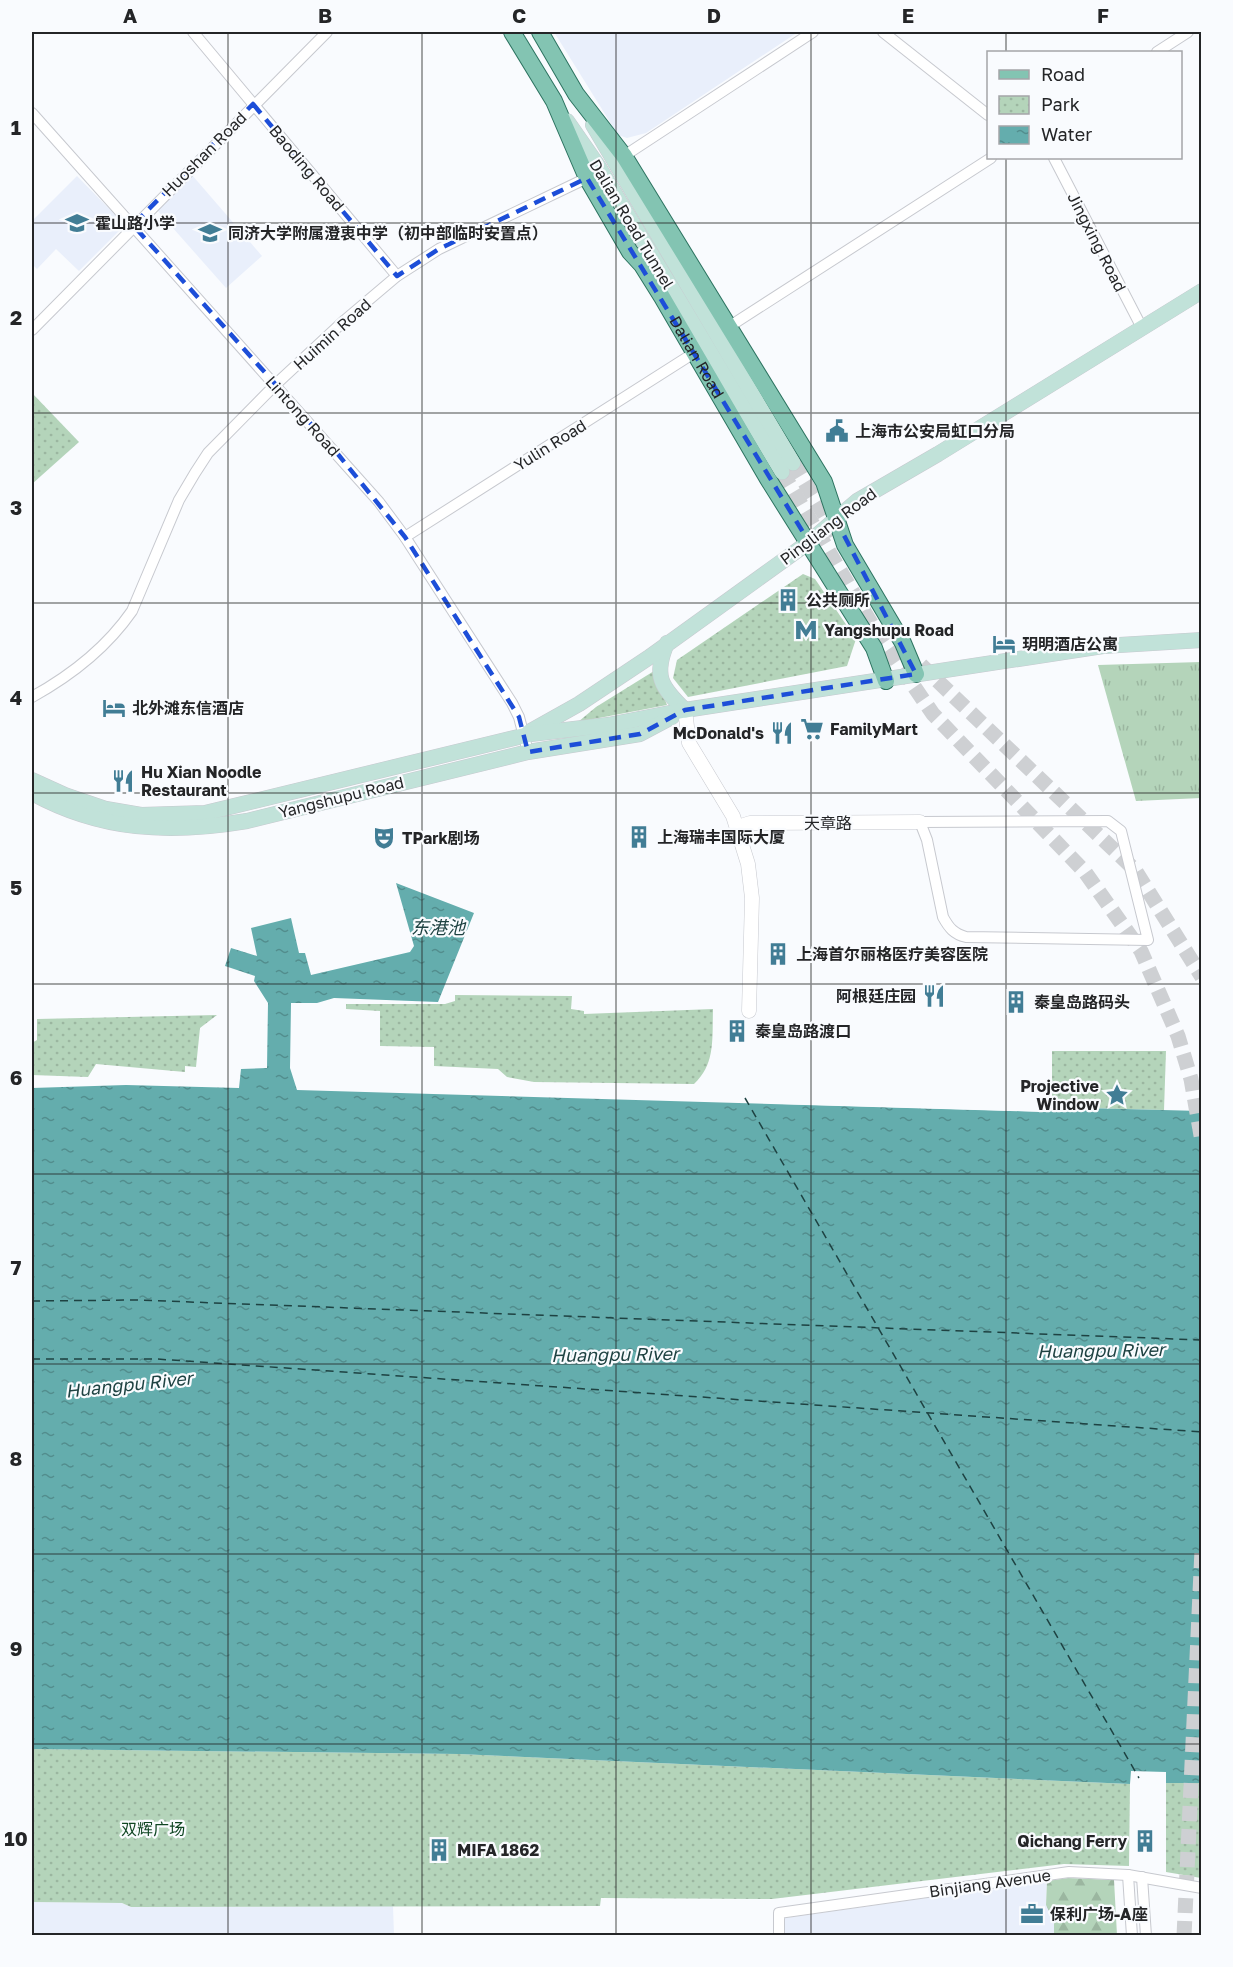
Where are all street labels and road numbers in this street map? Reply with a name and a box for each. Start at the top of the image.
street label: Huoshan Road [157,107,251,201]
street label: Baoding Road [265,121,349,215]
street label: Dalian Road Tunnel [585,155,679,293]
street label: Jingxing Road [1063,189,1131,295]
street label: Huimin Road [289,294,375,374]
street label: Dalian Road [665,312,729,402]
street label: Lintong Road [261,371,345,461]
street label: Yulin Road [510,415,590,475]
street label: Pingliang Road [776,483,880,569]
street label: Yangshupu Road [276,772,406,822]
street label: 天章路 [804,813,852,833]
street label: Binjiang Avenue [928,1865,1052,1901]

